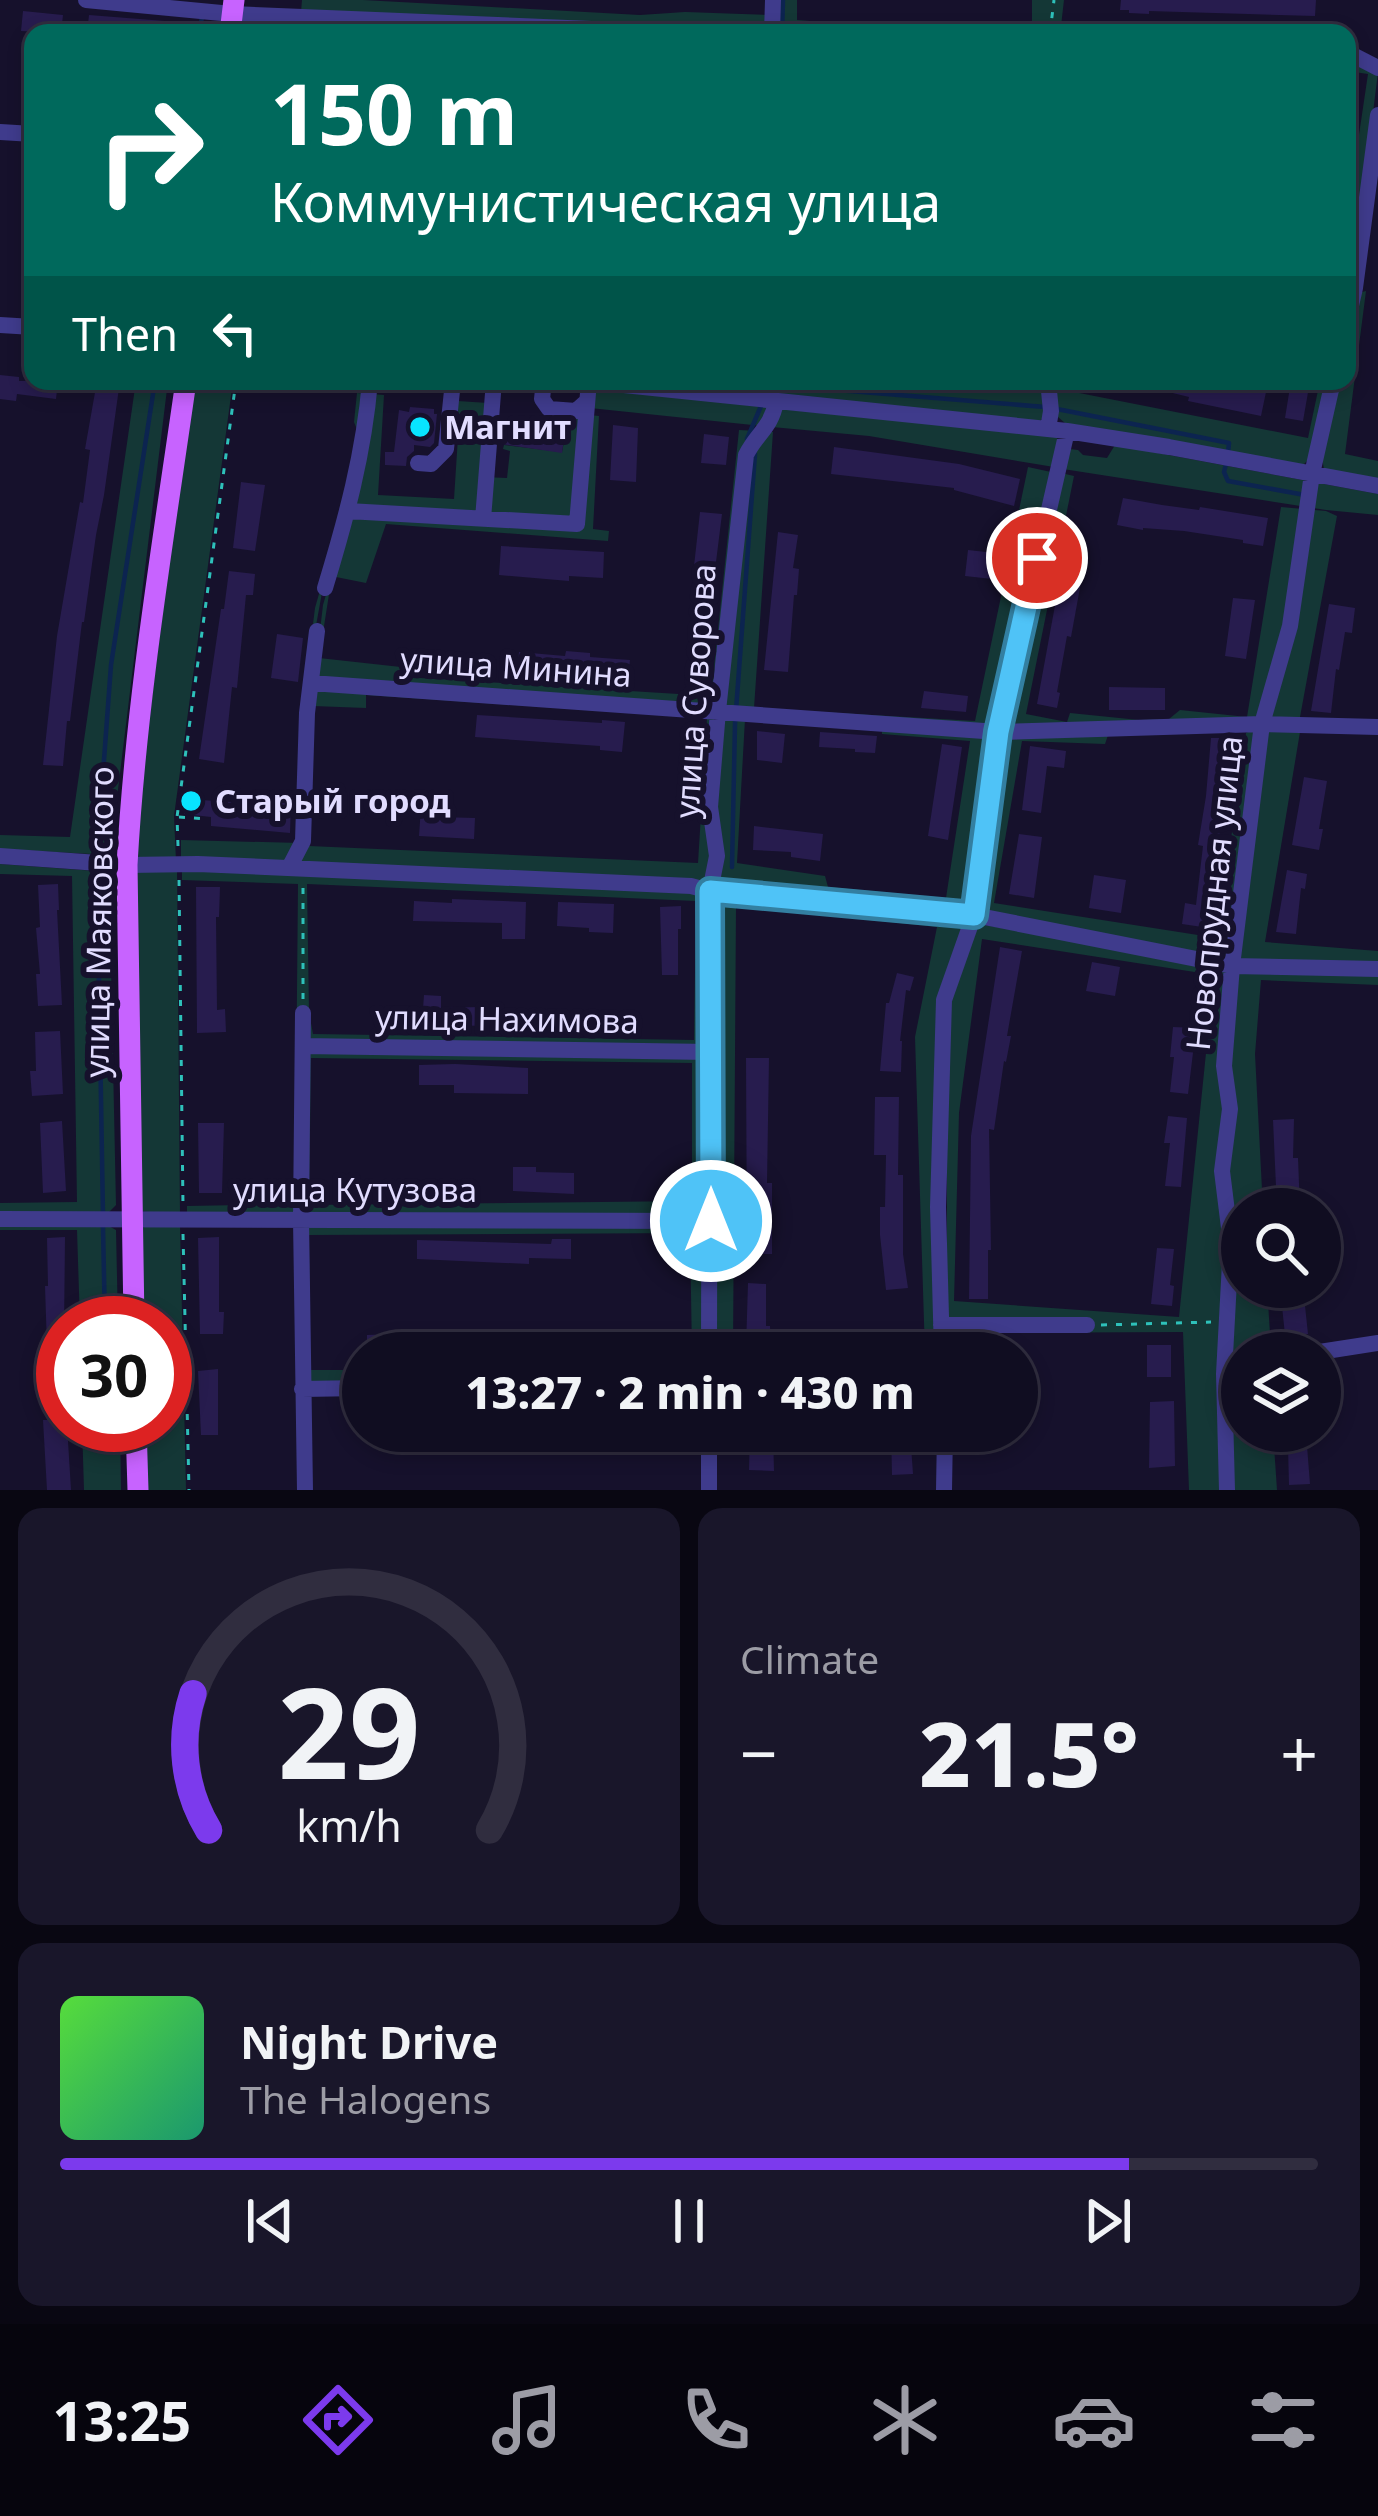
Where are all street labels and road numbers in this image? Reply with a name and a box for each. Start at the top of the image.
street label: улица Суворова [663,562,726,820]
street label: улица Минина [399,636,633,697]
street label: Новопрудная улица [1175,733,1252,1053]
street label: улица Маяковского [73,766,124,1078]
street label: улица Нахимова [375,994,639,1043]
street label: улица Кутузова [233,1167,477,1212]

